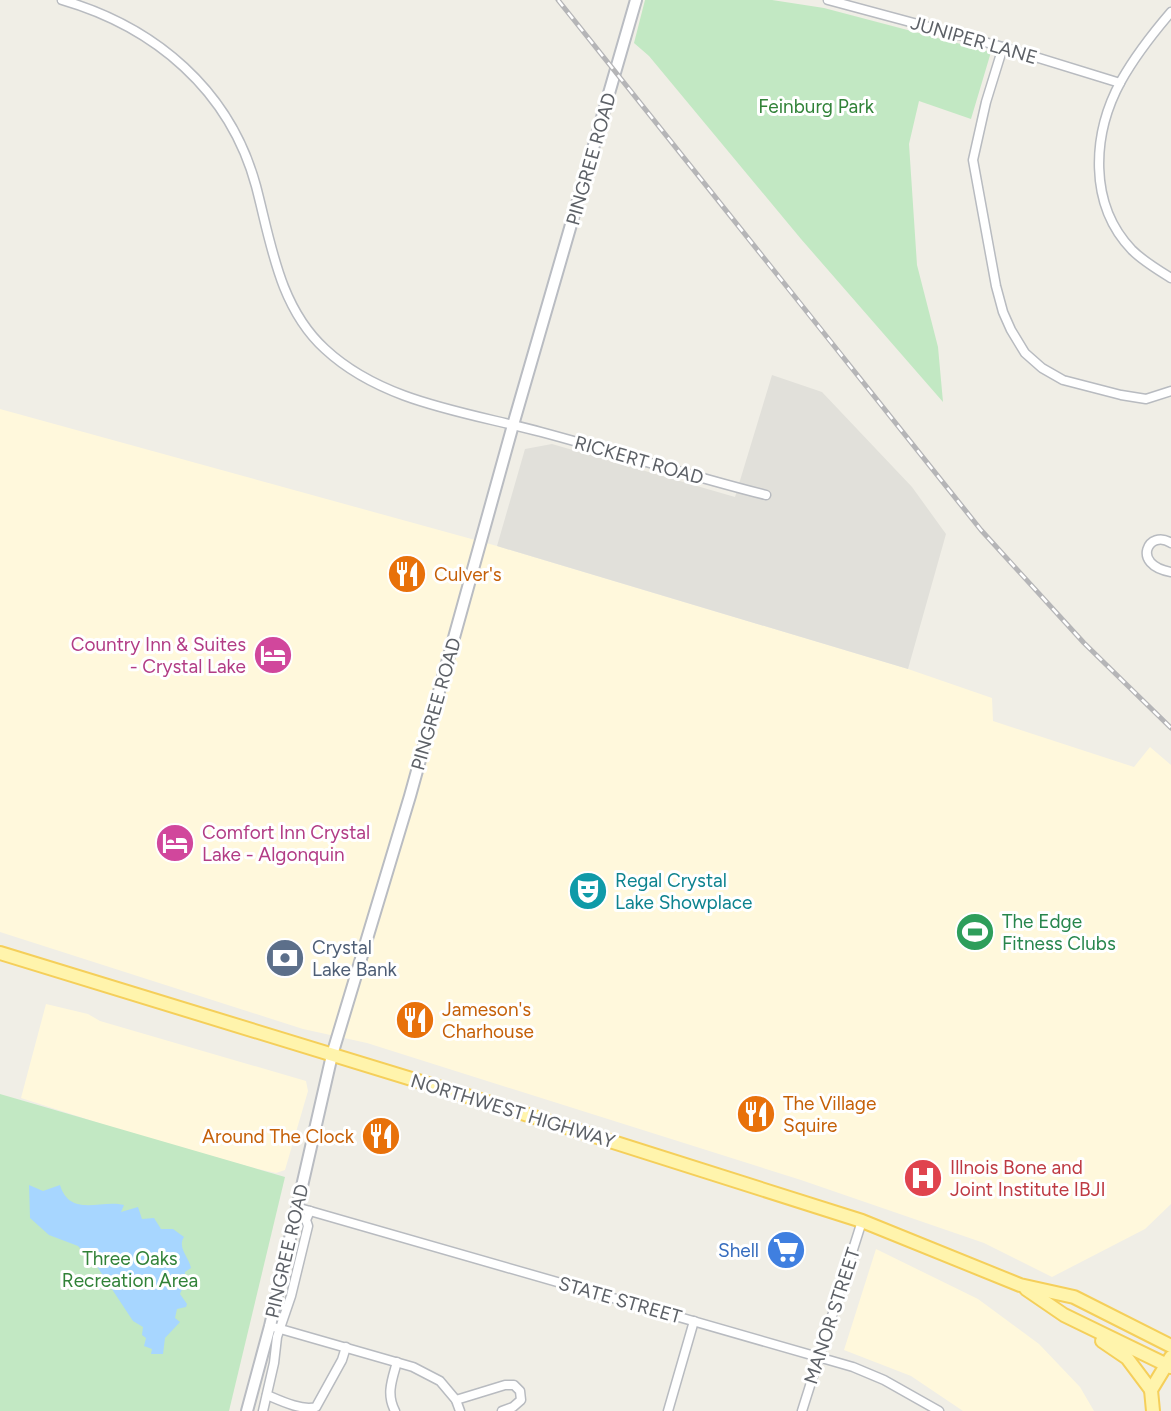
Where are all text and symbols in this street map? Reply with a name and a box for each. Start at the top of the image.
street label: JUNIPER LANE [908,11,1040,69]
street label: PINGREE ROAD [561,90,621,228]
park label: Feinburg Park [758,95,875,118]
street label: RICKERT ROAD [572,431,706,489]
restaurant icon: Culver's [386,553,428,595]
place label: Culver's [434,563,502,586]
place label: Country Inn & Suites - Crystal Lake [71,633,246,678]
hotel icon: Country Inn & Suites - Crystal Lake [252,634,294,676]
street label: PINGREE ROAD [406,635,466,773]
place label: Comfort Inn Crystal Lake - Algonquin [202,821,370,866]
hotel icon: Comfort Inn Crystal Lake - Algonquin [154,822,196,864]
place label: Regal Crystal Lake Showplace [615,869,752,914]
theatre icon: Regal Crystal Lake Showplace [567,870,609,912]
place label: The Edge Fitness Clubs [1002,910,1116,955]
sports icon: The Edge Fitness Clubs [954,911,996,953]
place label: Crystal Lake Bank [312,936,398,981]
bank icon: Crystal Lake Bank [264,937,306,979]
place label: Jameson's Charhouse [442,998,534,1043]
restaurant icon: Jameson's Charhouse [394,999,436,1041]
street label: NORTHWEST HIGHWAY [408,1069,618,1153]
place label: The Village Squire [783,1092,876,1137]
restaurant icon: The Village Squire [735,1093,777,1135]
restaurant icon: Around The Clock [360,1115,402,1157]
place label: Around The Clock [202,1125,355,1148]
place label: Illnois Bone and Joint Institute IBJI [950,1156,1106,1201]
hospital icon: Illnois Bone and Joint Institute IBJI [902,1157,944,1199]
street label: PINGREE ROAD [260,1182,314,1320]
supermarket icon: Shell [765,1229,807,1271]
place label: Shell [718,1239,759,1262]
street label: MANOR STREET [799,1244,865,1387]
park label: Three Oaks Recreation Area [62,1247,198,1292]
street label: STATE STREET [556,1271,685,1329]

